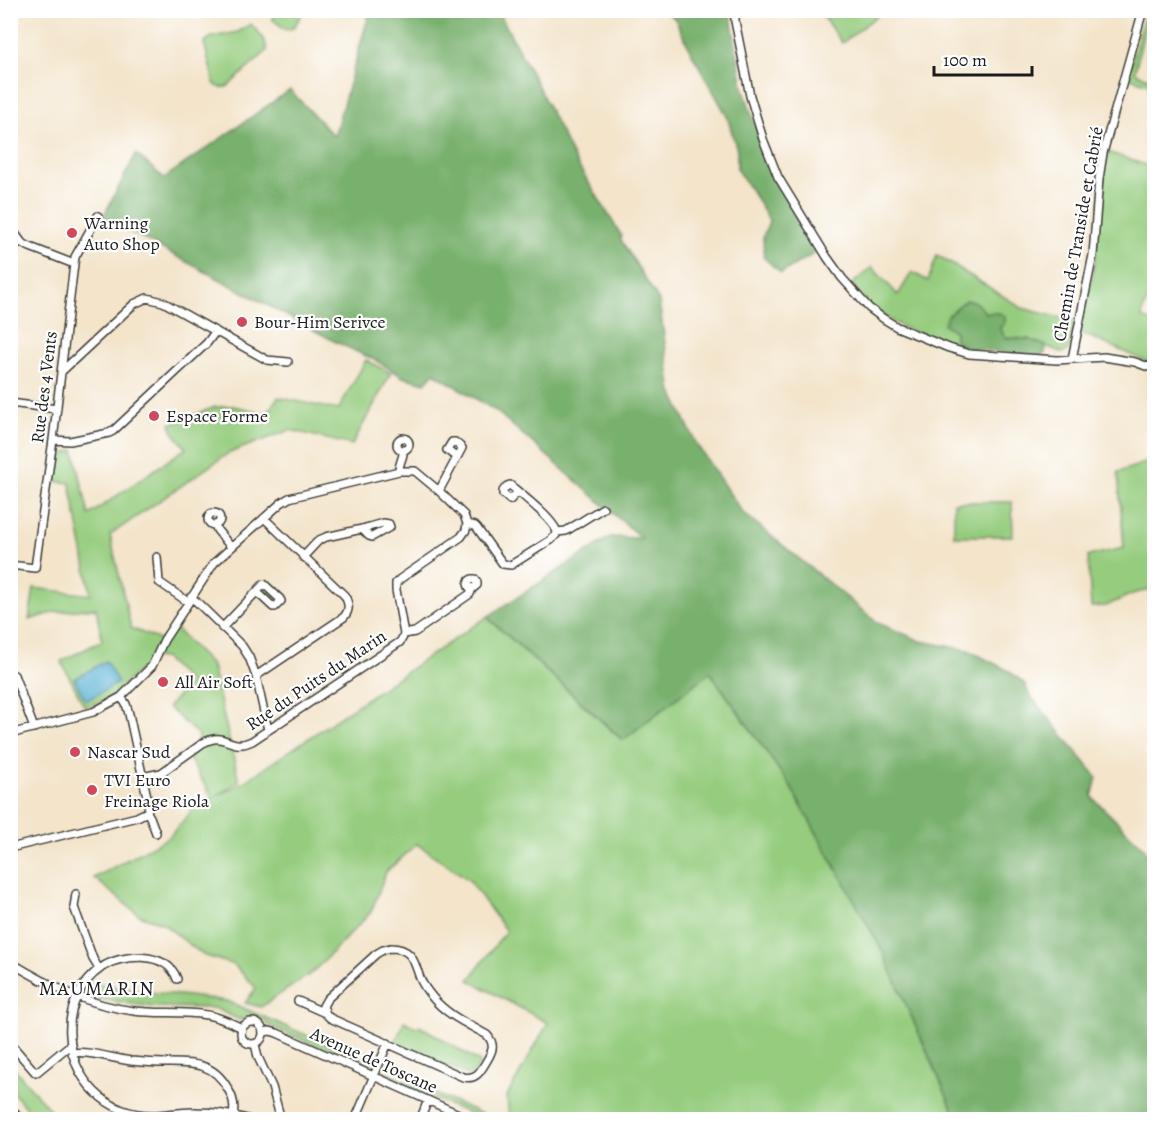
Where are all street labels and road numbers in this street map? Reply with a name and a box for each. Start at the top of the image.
street label: Chemin de Transide et Cabrié [1047,125,1109,343]
street label: Rue des 4 Vents [25,330,63,444]
street label: Rue du Puits du Marin [241,624,391,736]
street label: Avenue de Toscane [306,1021,442,1099]

